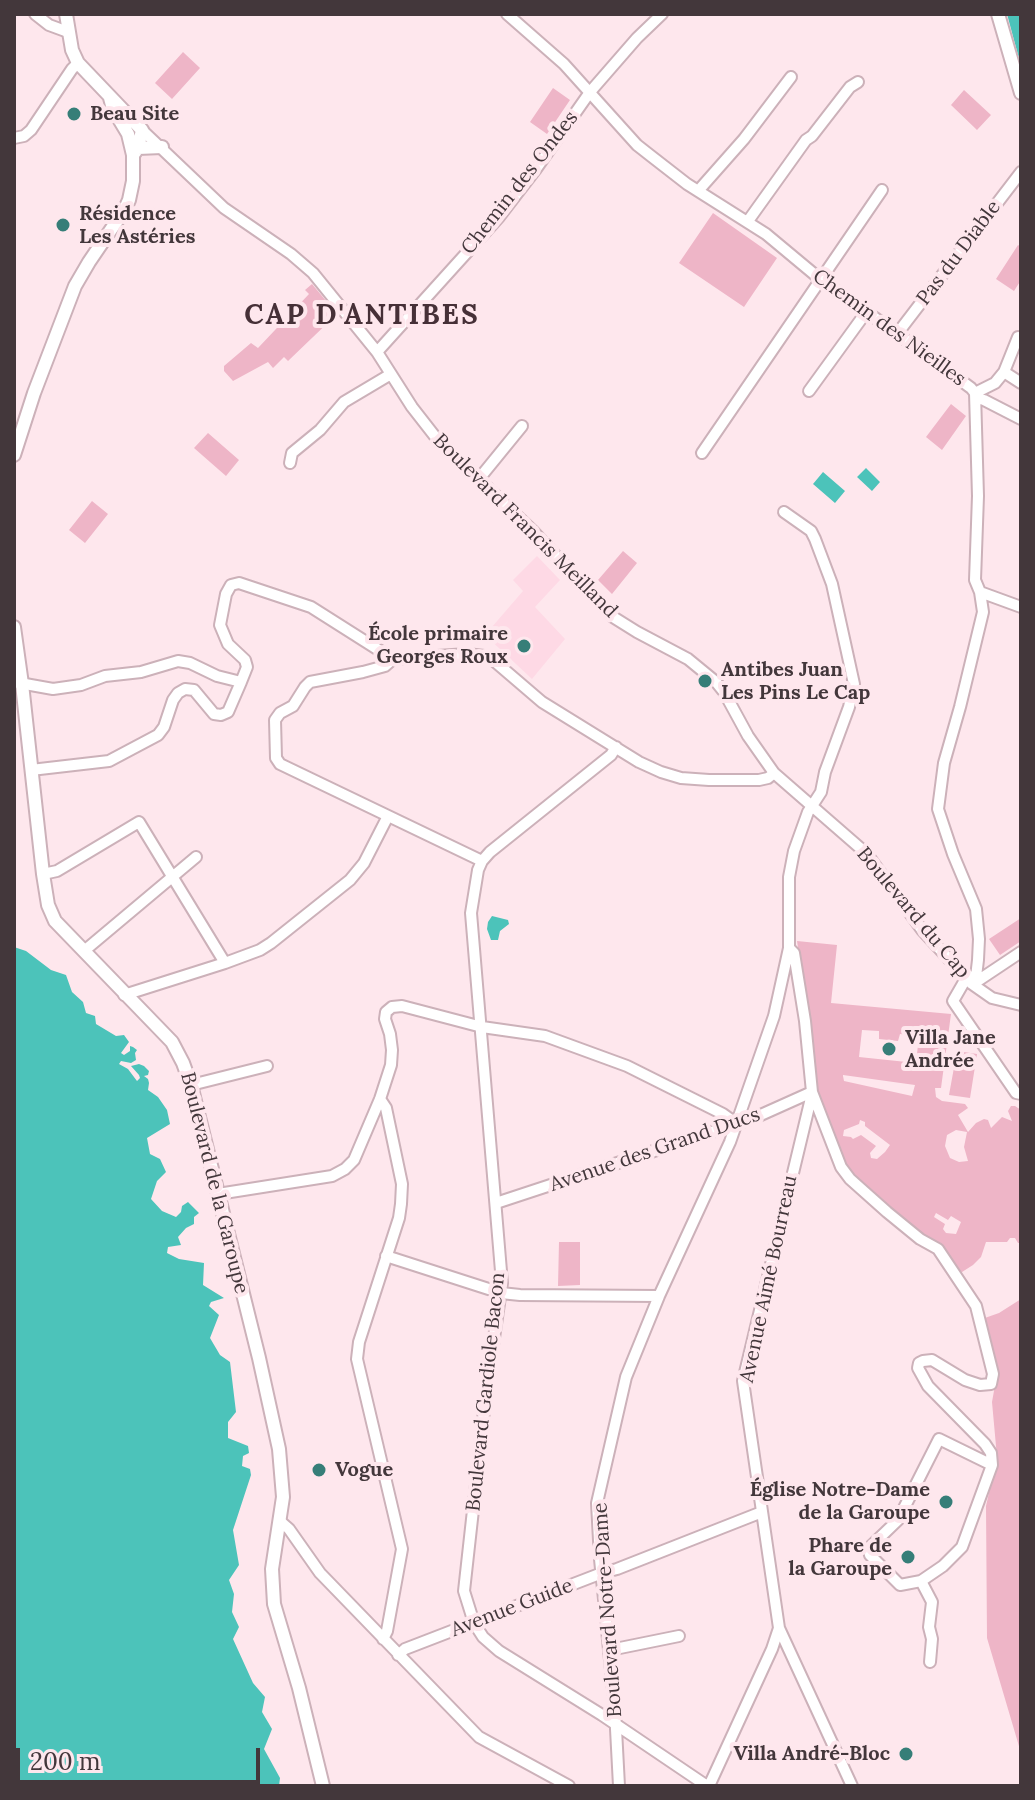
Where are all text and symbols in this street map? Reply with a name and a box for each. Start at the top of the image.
place label: Beau Site [90,102,179,126]
marker: Beau Site [65,105,83,123]
street label: Chemin des Ondes [457,107,583,259]
street label: Pas du Diable [912,196,1006,310]
place label: Résidence Les Astéries [79,202,195,249]
marker: Résidence Les Astéries [54,216,72,234]
street label: Chemin des Nieilles [808,264,970,392]
district label: CAP D'ANTIBES [244,299,480,333]
street label: Boulevard Francis Meilland [428,429,622,623]
place label: École primaire Georges Roux [368,622,508,669]
marker: École primaire Georges Roux [515,637,533,655]
place label: Antibes Juan Les Pins Le Cap [721,658,870,705]
marker: Antibes Juan Les Pins Le Cap [696,672,714,690]
street label: Boulevard du Cap [851,843,975,983]
place label: Villa Jane Andrée [905,1026,996,1073]
marker: Villa Jane Andrée [880,1040,898,1058]
street label: Boulevard de la Garoupe [175,1070,253,1296]
street label: Avenue des Grand Ducs [547,1103,763,1197]
street label: Avenue Aimé Bourreau [735,1173,803,1385]
street label: Boulevard Gardiole Bacon [462,1271,510,1513]
place label: Vogue [335,1458,393,1482]
marker: Vogue [310,1461,328,1479]
place label: Église Notre-Dame de la Garoupe [750,1478,930,1525]
marker: Église Notre-Dame de la Garoupe [937,1493,955,1511]
street label: Boulevard Notre-Dame [589,1502,627,1718]
place label: Phare de la Garoupe [789,1534,892,1581]
marker: Phare de la Garoupe [899,1548,917,1566]
street label: Avenue Guide [448,1574,576,1642]
scale bar [20,1732,264,1782]
place label: Villa André-Bloc [734,1742,890,1766]
marker: Villa André-Bloc [897,1745,915,1763]
text: 200 m [30,1746,100,1777]

